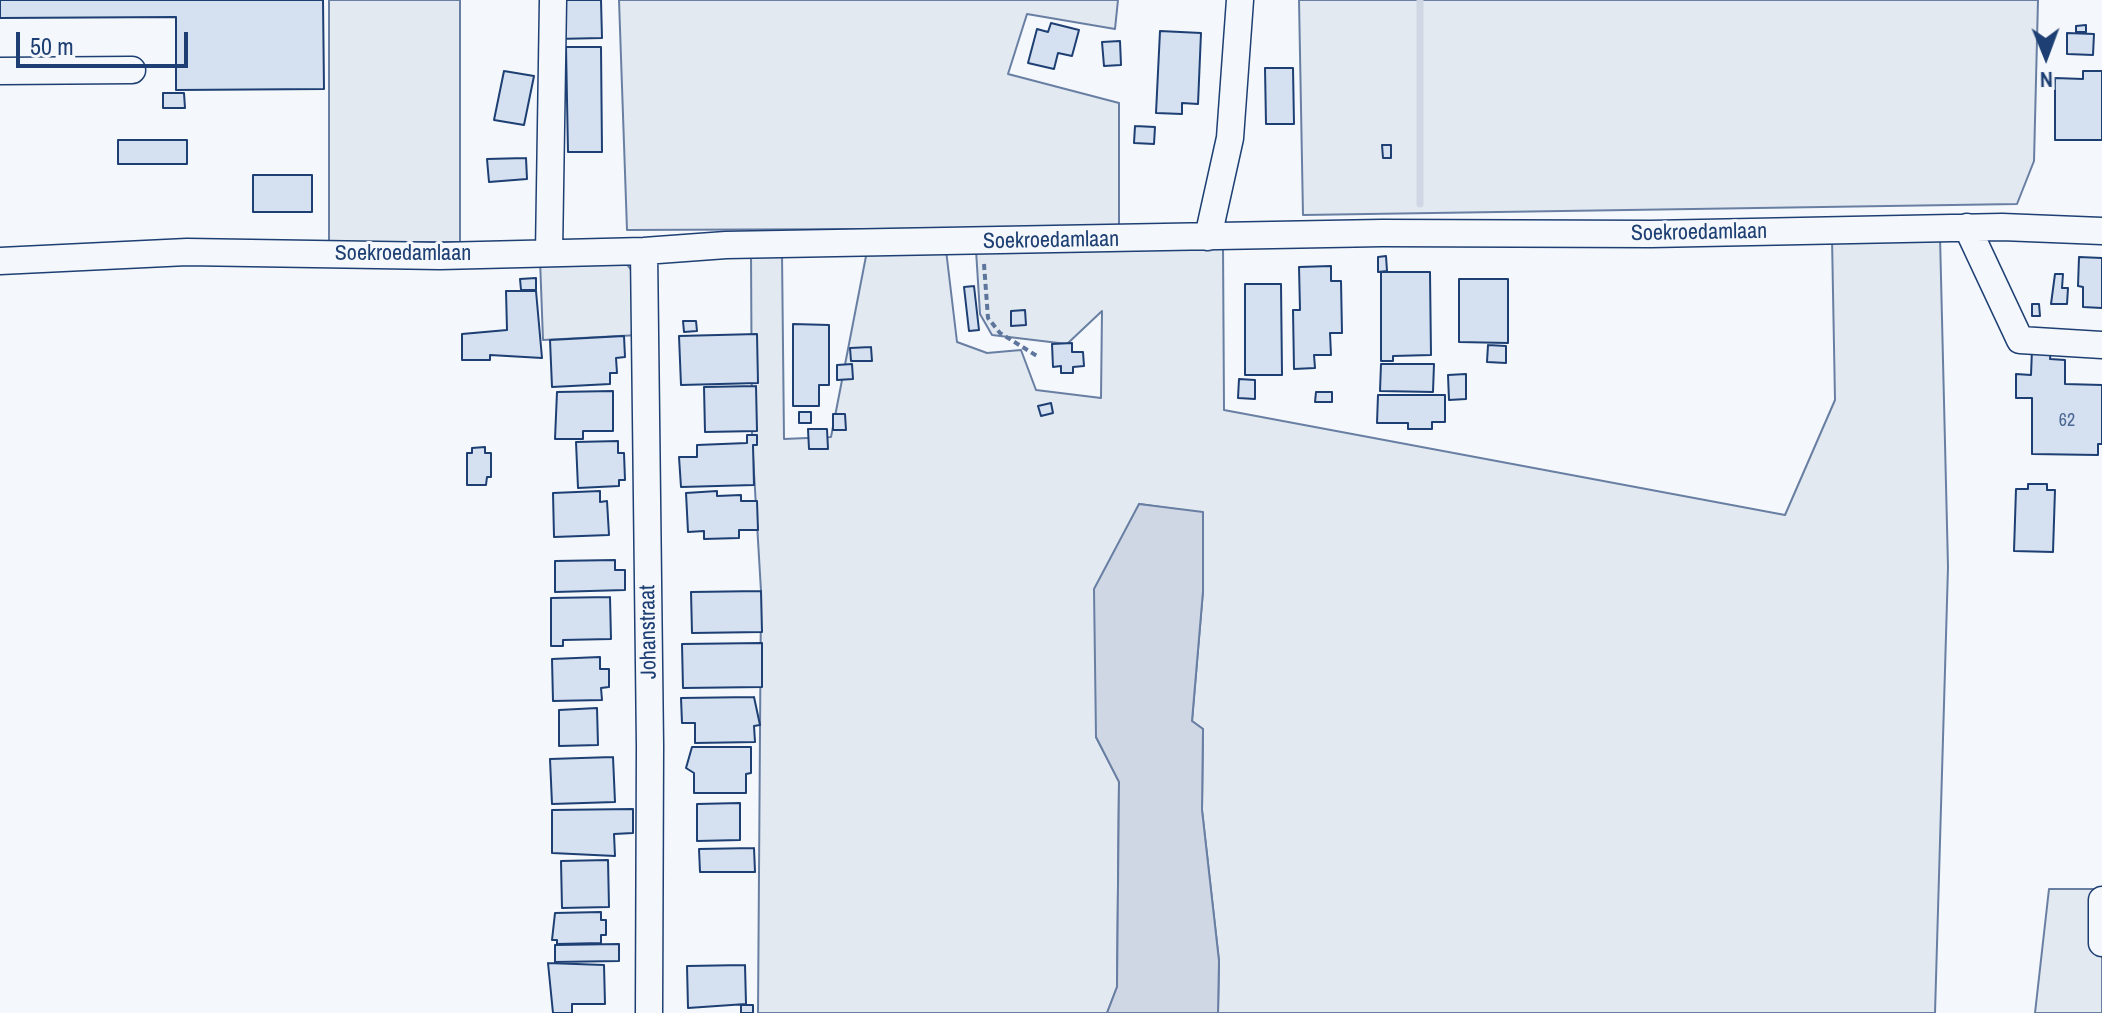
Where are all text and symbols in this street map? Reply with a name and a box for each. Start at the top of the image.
scale bar [20,16,192,66]
north arrow [2006,16,2086,96]
text: 50 m [30,30,74,62]
text: N [2040,65,2053,95]
street label: Soekroedamlaan [1631,219,1767,247]
street label: Soekroedamlaan [983,227,1119,255]
street label: Soekroedamlaan [335,241,471,267]
house number: 62 [2059,410,2075,432]
street label: Johanstraat [635,585,663,679]

